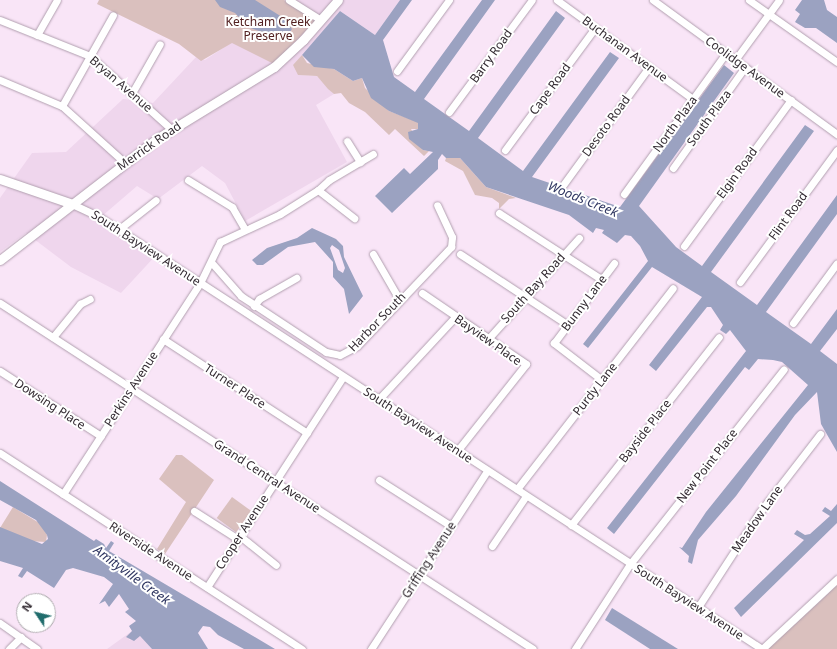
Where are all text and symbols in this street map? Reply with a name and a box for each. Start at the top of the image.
street label: Buchanan Avenue [580,13,670,85]
park label: Ketcham Creek Preserve [225,15,311,43]
street label: Barry Road [467,26,515,86]
street label: Coolidge Avenue [702,33,788,101]
street label: Bryan Avenue [87,53,155,115]
street label: Cape Road [526,60,574,118]
street label: South Plaza [684,87,734,149]
street label: Desoto Road [579,93,633,159]
street label: North Plaza [650,93,700,155]
street label: Merrick Road [114,119,184,173]
street label: Elgin Road [714,145,760,201]
water label: Woods Creek [546,178,620,220]
street label: Flint Road [766,189,810,243]
street label: South Bayview Avenue [89,207,203,289]
street label: South Bay Road [498,250,568,326]
street label: Bunny Lane [558,272,610,334]
street label: Harbor South [345,290,409,354]
street label: Bayview Place [452,312,524,368]
street label: Perkins Avenue [101,349,161,429]
street label: Purdy Lane [570,360,620,418]
street label: Turner Place [202,361,268,411]
street label: Dowsing Place [12,376,88,432]
street label: South Bayview Avenue [361,384,475,466]
street label: Bayside Place [616,396,674,466]
street label: New Point Place [674,426,740,506]
street label: Grand Central Avenue [211,436,323,516]
street label: Meadow Lane [729,483,785,555]
street label: Cooper Avenue [212,492,272,572]
street label: Riverside Avenue [107,519,195,583]
street label: Griffing Avenue [399,519,459,601]
water label: Amityville Creek [91,542,173,608]
street label: South Bayview Avenue [632,561,746,643]
north arrow [16,593,56,633]
text: N [18,598,35,614]

